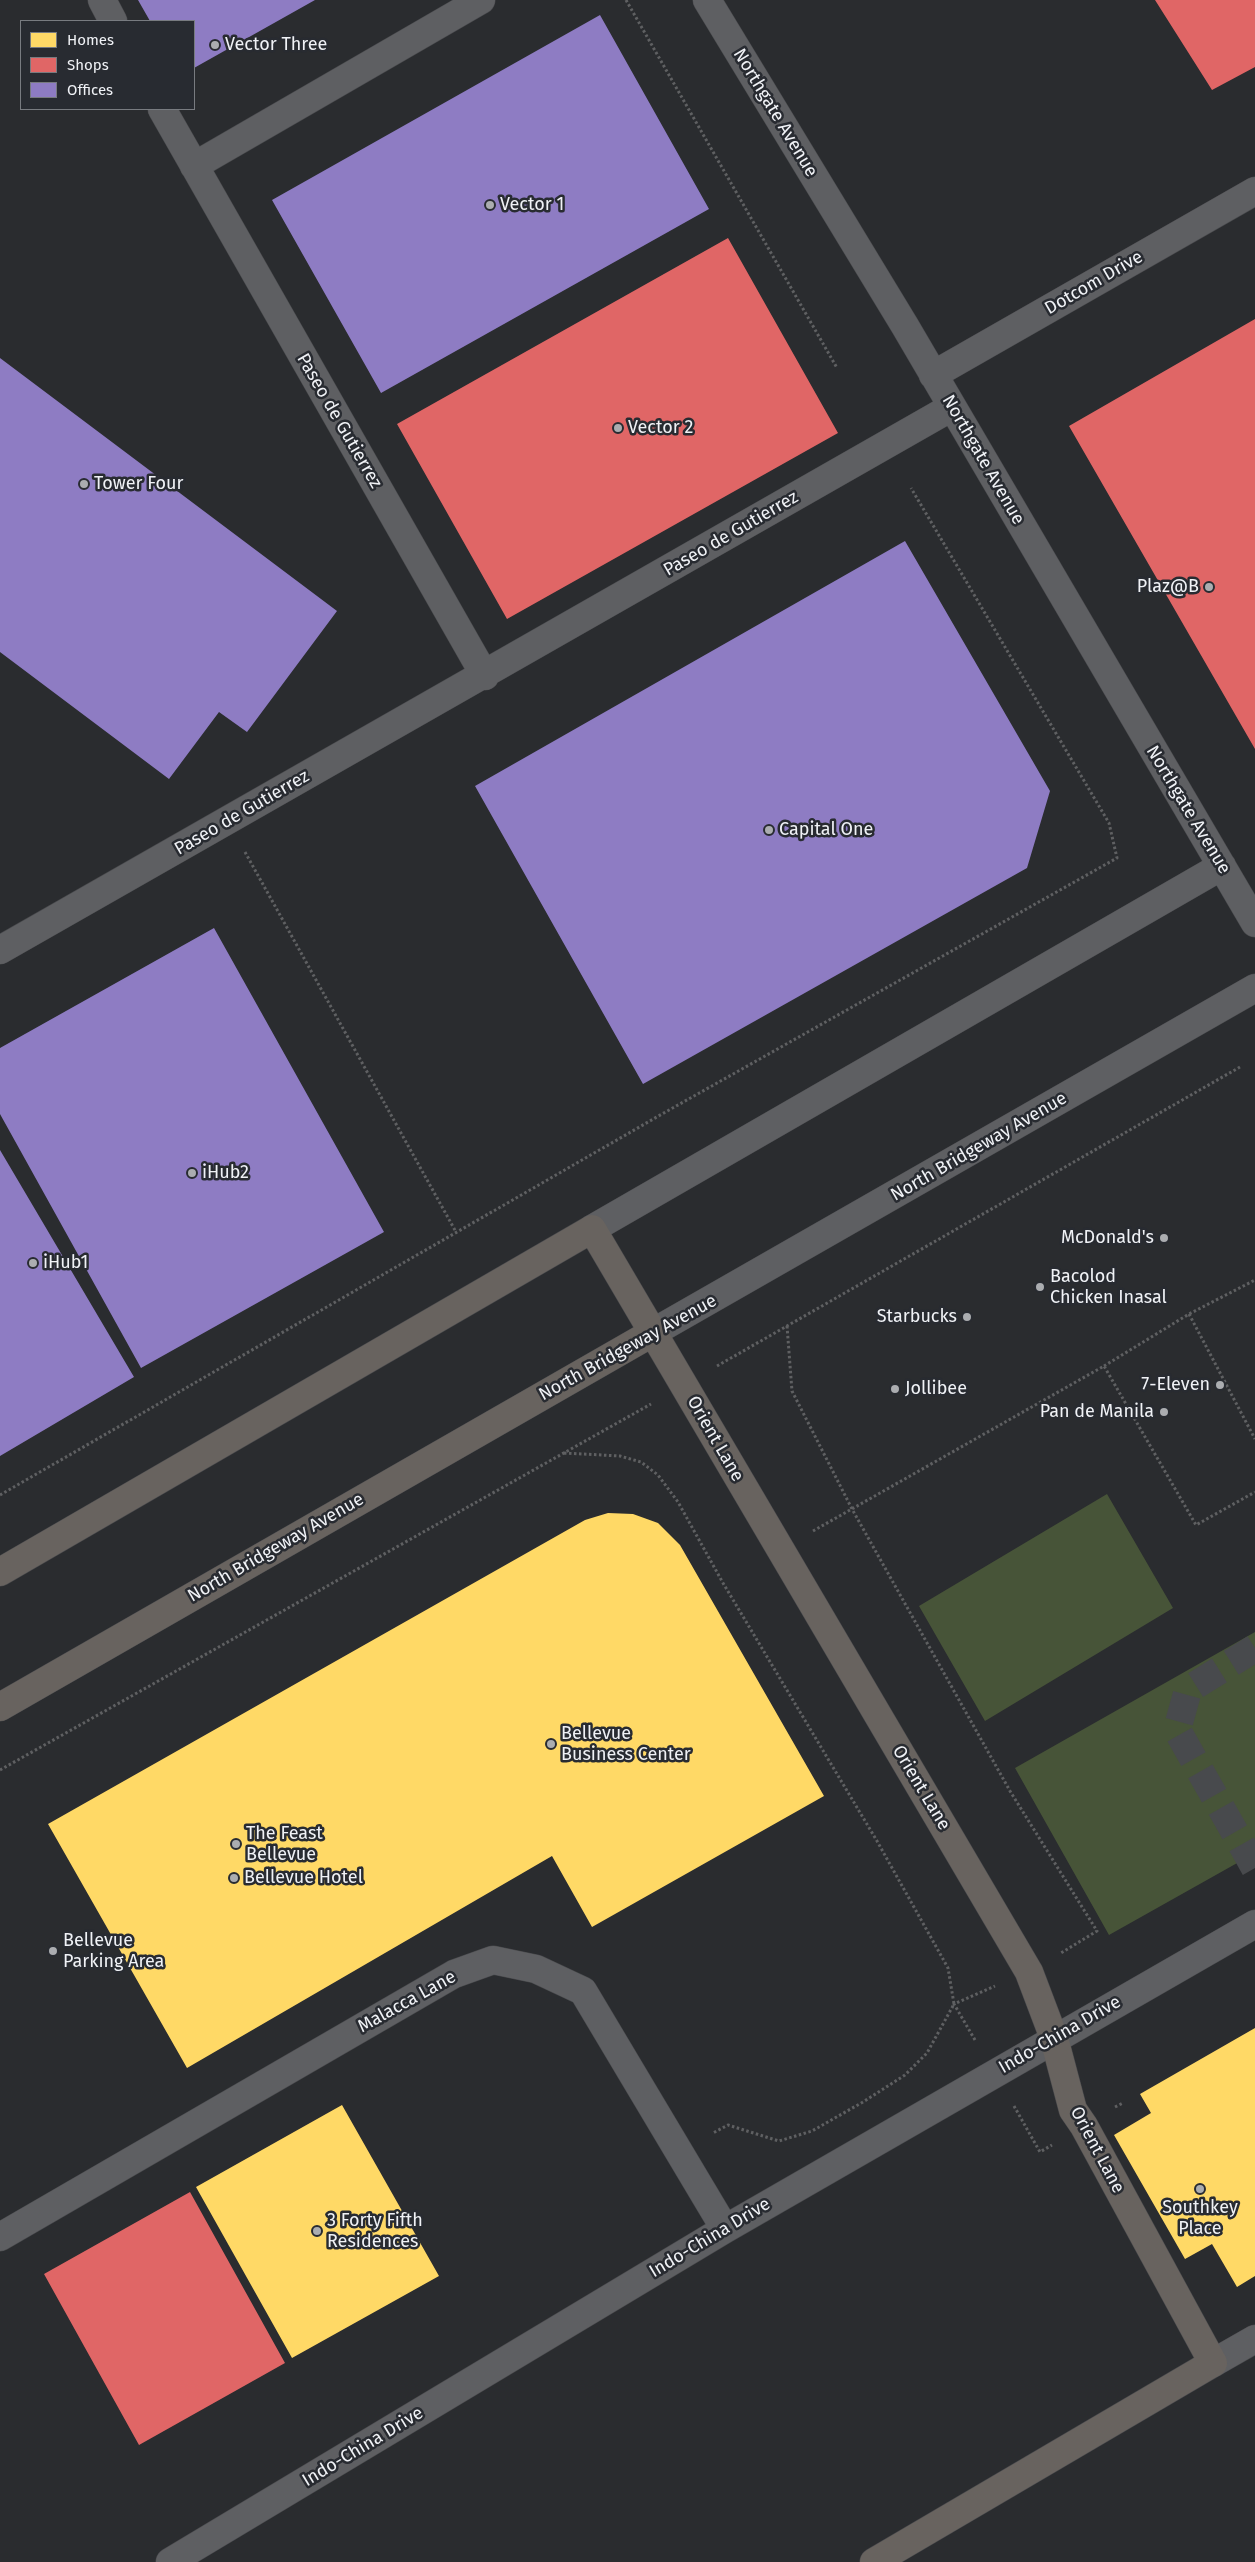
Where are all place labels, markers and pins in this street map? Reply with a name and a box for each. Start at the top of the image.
place label: Vector Three [225,34,327,56]
marker: Vector Three [209,39,221,51]
place label: Vector 1 [500,194,564,216]
marker: Vector 1 [484,199,496,211]
place label: Vector 2 [628,417,693,439]
marker: Vector 2 [612,422,624,434]
place label: Tower Four [94,473,183,495]
marker: Tower Four [78,478,90,490]
place label: Plaz@B [1137,576,1199,598]
marker: Plaz@B [1203,581,1215,593]
place label: Capital One [779,819,873,841]
marker: Capital One [763,824,775,836]
place label: iHub2 [202,1162,249,1184]
marker: iHub2 [186,1167,198,1179]
place label: McDonald's [1061,1227,1154,1249]
marker: McDonald's [1158,1232,1170,1244]
place label: iHub1 [43,1252,88,1274]
marker: iHub1 [27,1257,39,1269]
place label: Bacolod Chicken Inasal [1050,1266,1167,1308]
marker: Bacolod Chicken Inasal [1034,1281,1046,1293]
place label: Starbucks [877,1306,957,1328]
marker: Starbucks [961,1311,973,1323]
place label: 7-Eleven [1141,1374,1210,1396]
place label: Jollibee [905,1378,967,1400]
marker: 7-Eleven [1214,1379,1226,1391]
marker: Jollibee [889,1383,901,1395]
place label: Pan de Manila [1040,1401,1154,1423]
marker: Pan de Manila [1158,1406,1170,1418]
place label: Bellevue Business Center [561,1723,691,1766]
marker: Bellevue Business Center [545,1738,557,1750]
place label: The Feast Bellevue [246,1823,323,1866]
marker: The Feast Bellevue [230,1838,242,1850]
place label: Bellevue Hotel [244,1867,363,1889]
marker: Bellevue Hotel [228,1872,240,1884]
place label: Bellevue Parking Area [63,1930,164,1972]
marker: Bellevue Parking Area [47,1945,59,1957]
marker: Southkey Place [1194,2183,1206,2195]
place label: Southkey Place [1162,2197,1238,2240]
place label: 3 Forty Fifth Residences [327,2210,423,2252]
marker: 3 Forty Fifth Residences [311,2225,323,2237]

